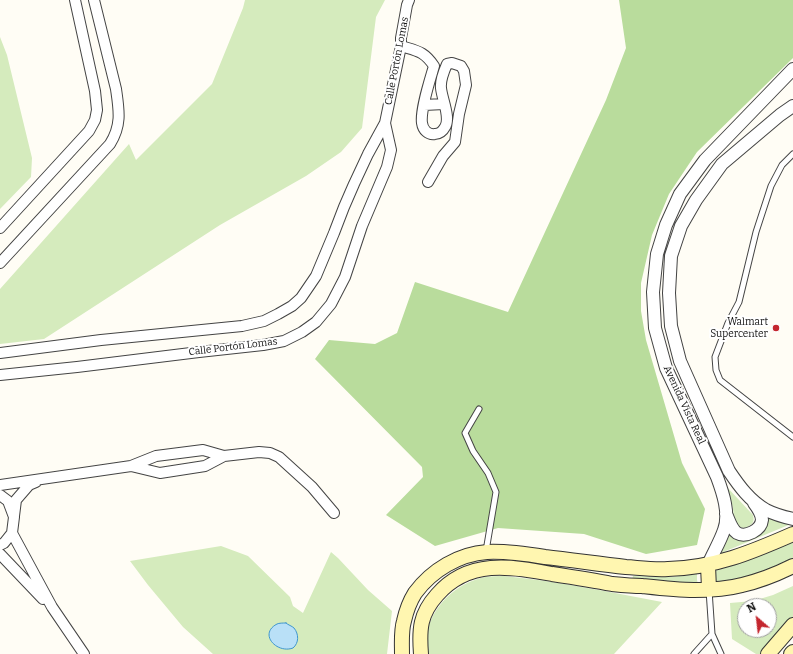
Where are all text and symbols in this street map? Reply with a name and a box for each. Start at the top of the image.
street label: Calle Portón Lomas [383,16,411,106]
place label: Walmart Supercenter [710,316,768,340]
marker: Walmart Supercenter [771,323,781,333]
street label: Calle Portón Lomas [188,336,278,358]
street label: Avenida Vista Real [661,364,707,446]
north arrow [737,598,777,638]
text: N [745,600,758,616]

